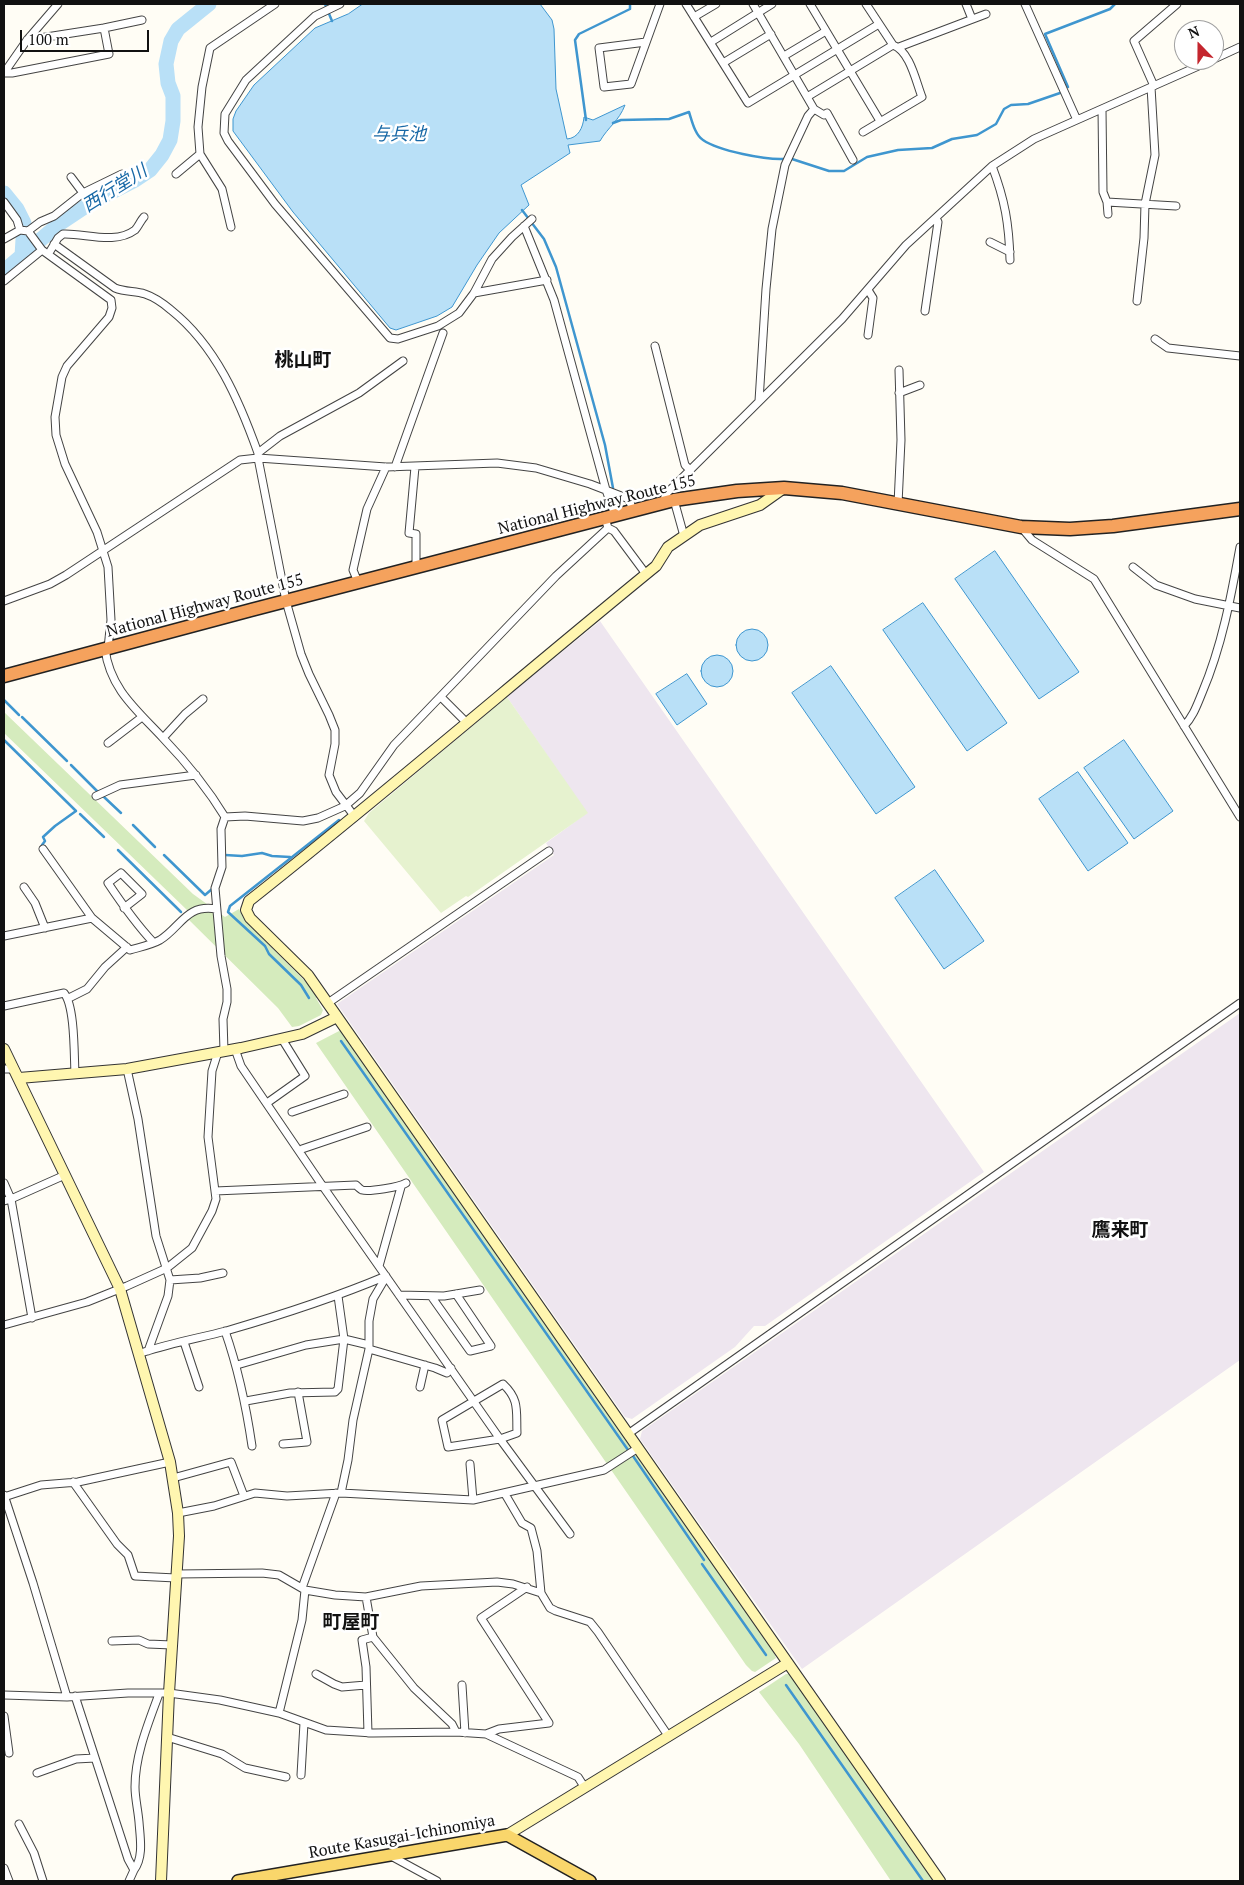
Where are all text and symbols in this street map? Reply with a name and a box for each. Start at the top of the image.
scale bar [22,20,151,52]
north arrow [1174,20,1224,70]
text: N [1185,21,1202,42]
text: 100 m [28,29,69,49]
water label: 与兵池 [372,124,426,146]
water label: 西行堂川 [79,161,151,217]
district label: 桃山町 [275,350,331,372]
street label: National Highway Route 155 [496,471,698,539]
street label: National Highway Route 155 [104,570,306,642]
district label: 鷹来町 [1092,1220,1148,1242]
district label: 町屋町 [323,1612,379,1634]
street label: Route Kasugai-Ichinomiya [307,1811,497,1863]

